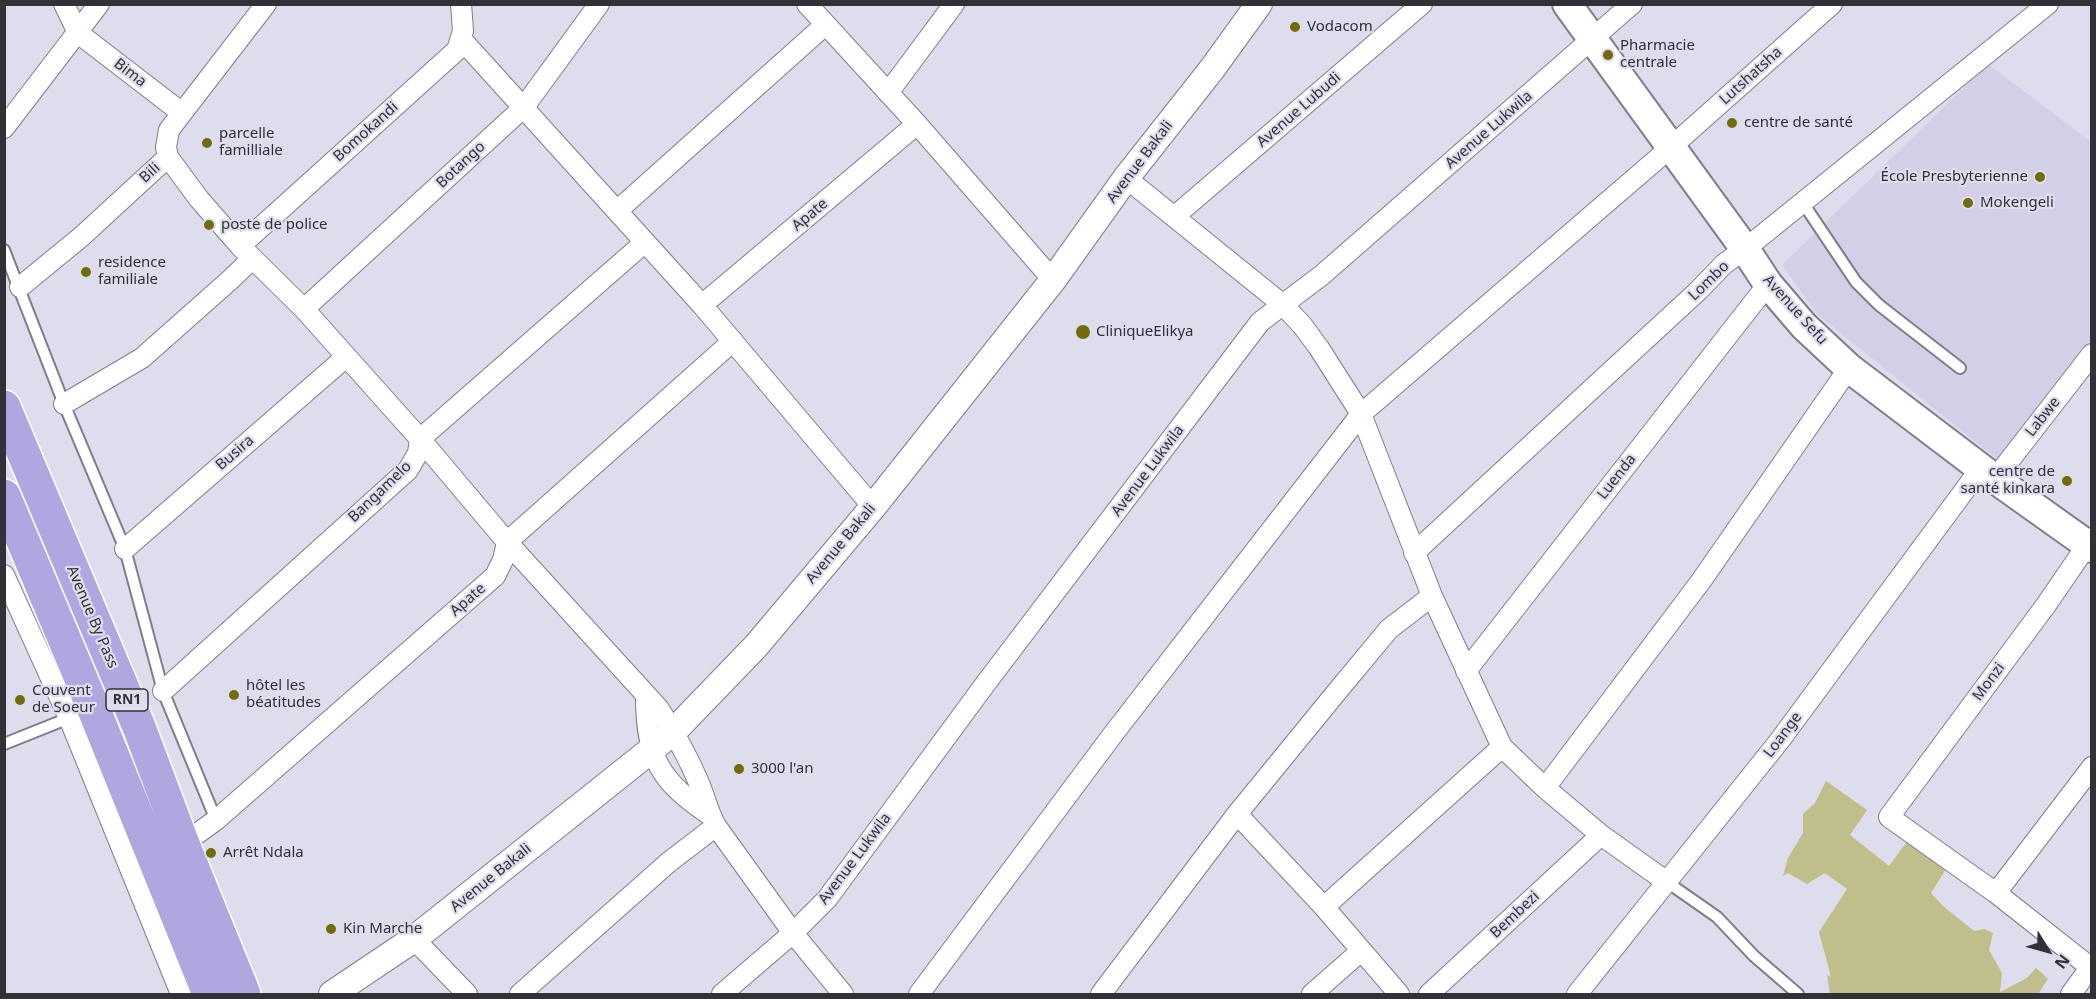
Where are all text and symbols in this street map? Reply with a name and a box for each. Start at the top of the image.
place label: Vodacom [1307,18,1373,36]
marker: Vodacom [1288,20,1302,34]
place label: Pharmacie centrale [1620,37,1695,72]
street label: Lutshatsha [1716,43,1786,109]
marker: Pharmacie centrale [1601,48,1615,62]
street label: Bima [110,55,150,91]
street label: Avenue Lubudi [1253,69,1345,151]
street label: Avenue Lukwila [1442,87,1536,173]
street label: Bomokandi [330,98,402,166]
place label: centre de santé [1744,114,1853,132]
marker: centre de santé [1725,116,1739,130]
street label: Avenue Bakali [1103,117,1177,207]
place label: parcelle familliale [219,125,283,160]
marker: parcelle familliale [200,136,214,150]
street label: Botango [433,138,489,192]
street label: Bili [136,159,164,187]
place label: École Presbyterienne [1881,168,2028,186]
marker: École Presbyterienne [2033,170,2047,184]
place label: Mokengeli [1980,194,2054,212]
street label: Apate [788,195,832,235]
marker: Mokengeli [1961,196,1975,210]
place label: poste de police [221,216,328,234]
marker: poste de police [202,218,216,232]
place label: residence familiale [98,254,166,289]
street label: Lombo [1685,257,1733,305]
marker: residence familiale [79,265,93,279]
street label: Avenue Sefu [1759,271,1831,349]
marker: CliniqueElikya [1074,323,1092,341]
place label: CliniqueElikya [1096,323,1193,341]
street label: Labwe [2022,394,2064,440]
street label: Avenue Lukwila [1108,422,1188,520]
street label: Busira [212,432,258,474]
street label: Luenda [1594,451,1640,503]
street label: Bangamelo [345,458,415,526]
place label: centre de santé kinkara [1960,463,2055,498]
marker: centre de santé kinkara [2060,474,2074,488]
street label: Avenue Bakali [802,500,880,588]
street label: Avenue By Pass [62,563,122,671]
street label: Apate [447,580,489,620]
street label: Monzi [1969,659,2009,705]
place label: hôtel les béatitudes [246,677,321,712]
place label: Couvent de Soeur [32,682,95,717]
marker: hôtel les béatitudes [227,688,241,702]
road number: RN1 [106,689,148,711]
marker: Couvent de Soeur [13,693,27,707]
street label: Loange [1760,709,1806,761]
place label: 3000 l'an [751,760,814,778]
marker: 3000 l'an [732,762,746,776]
street label: Avenue Lukwila [815,810,895,908]
street label: Avenue Bakali [447,840,535,916]
place label: Arrêt Ndala [223,844,304,862]
marker: Arrêt Ndala [204,846,218,860]
street label: Bembezi [1487,888,1543,942]
place label: Kin Marche [343,920,422,938]
north arrow [2018,921,2078,981]
marker: Kin Marche [324,922,338,936]
text: N [2050,950,2075,974]

